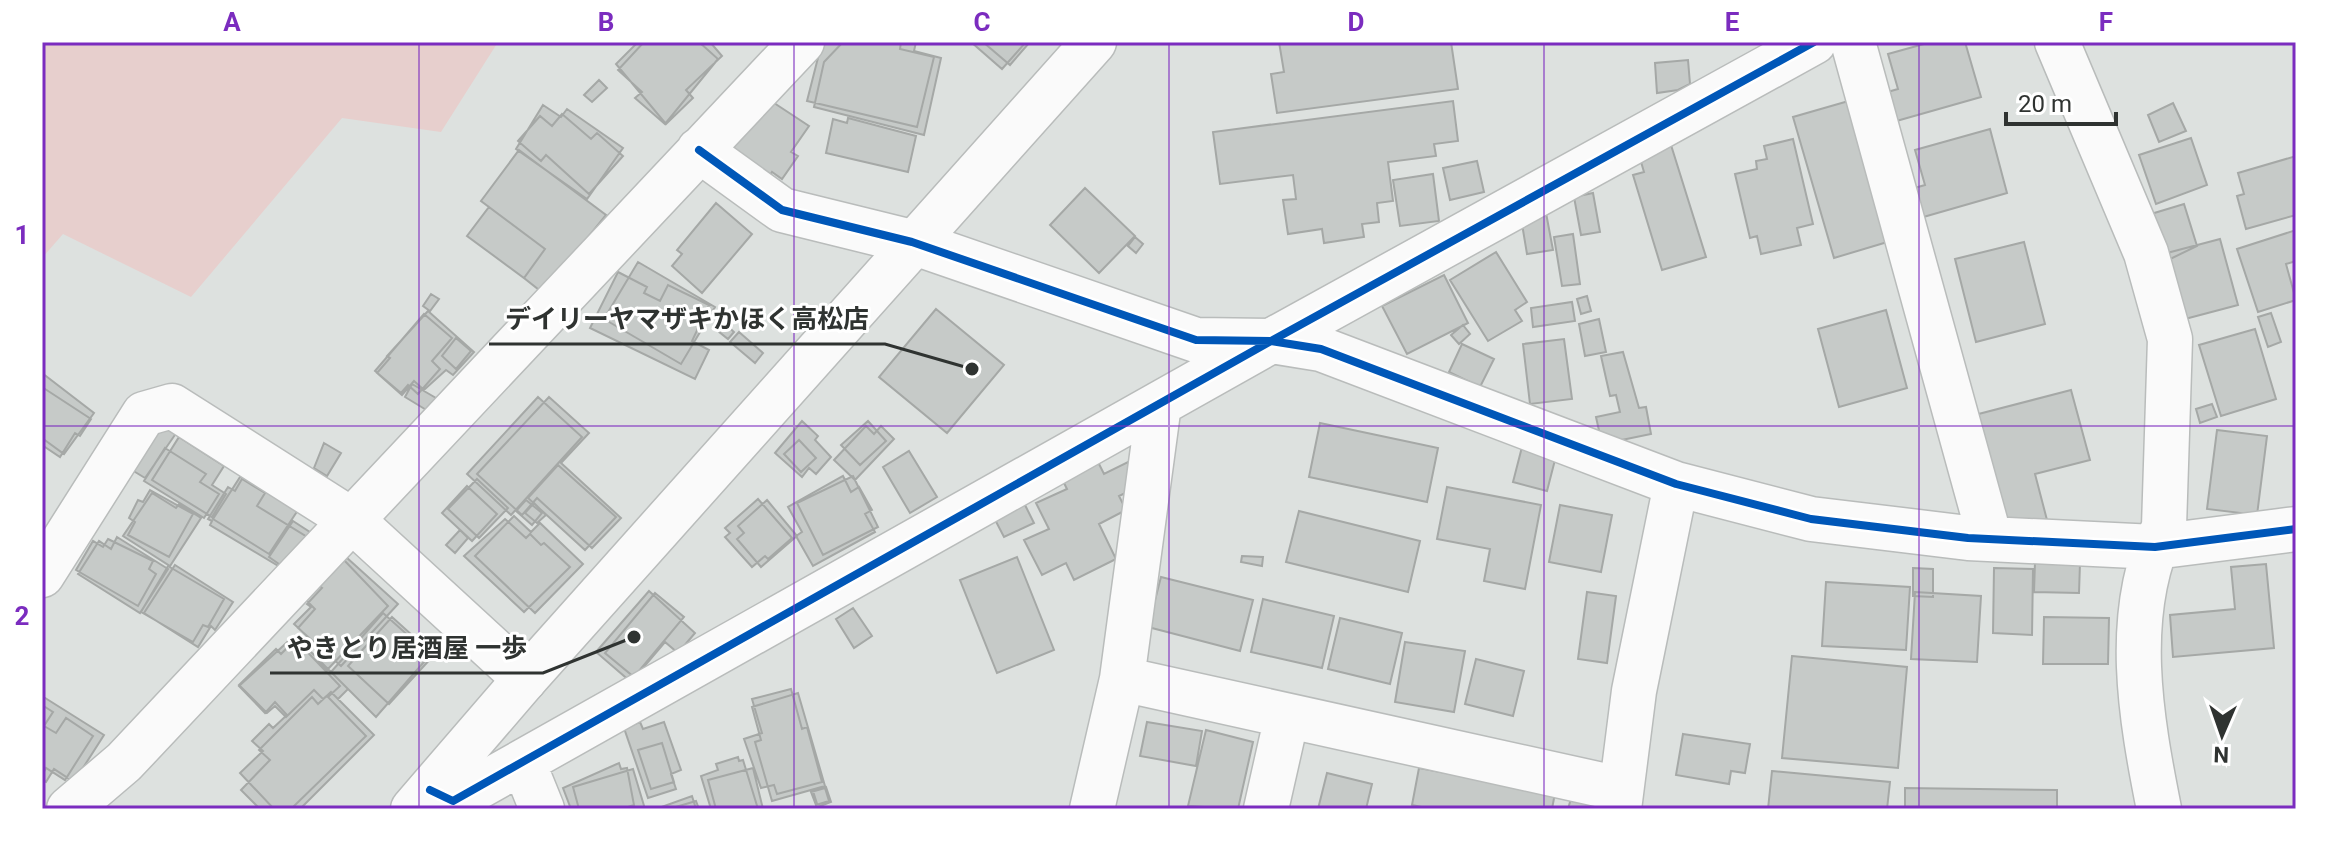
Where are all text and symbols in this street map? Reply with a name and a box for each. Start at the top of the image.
text: A [223,7,241,37]
text: B [598,7,614,37]
text: C [973,7,991,37]
text: D [1348,7,1364,37]
text: E [1725,7,1740,37]
text: F [2099,7,2113,37]
scale bar [2006,76,2116,126]
text: 20 m [2018,90,2072,118]
text: 1 [15,220,29,250]
callout: デイリーヤマザキかほく高松店 [489,294,885,344]
text: デイリーヤマザキかほく高松店 [505,304,869,334]
text: 2 [15,601,29,631]
callout: やきとり居酒屋 一歩 [270,623,543,673]
text: やきとり居酒屋 一歩 [287,633,527,663]
north arrow [2182,695,2262,775]
text: N [2213,742,2230,767]

